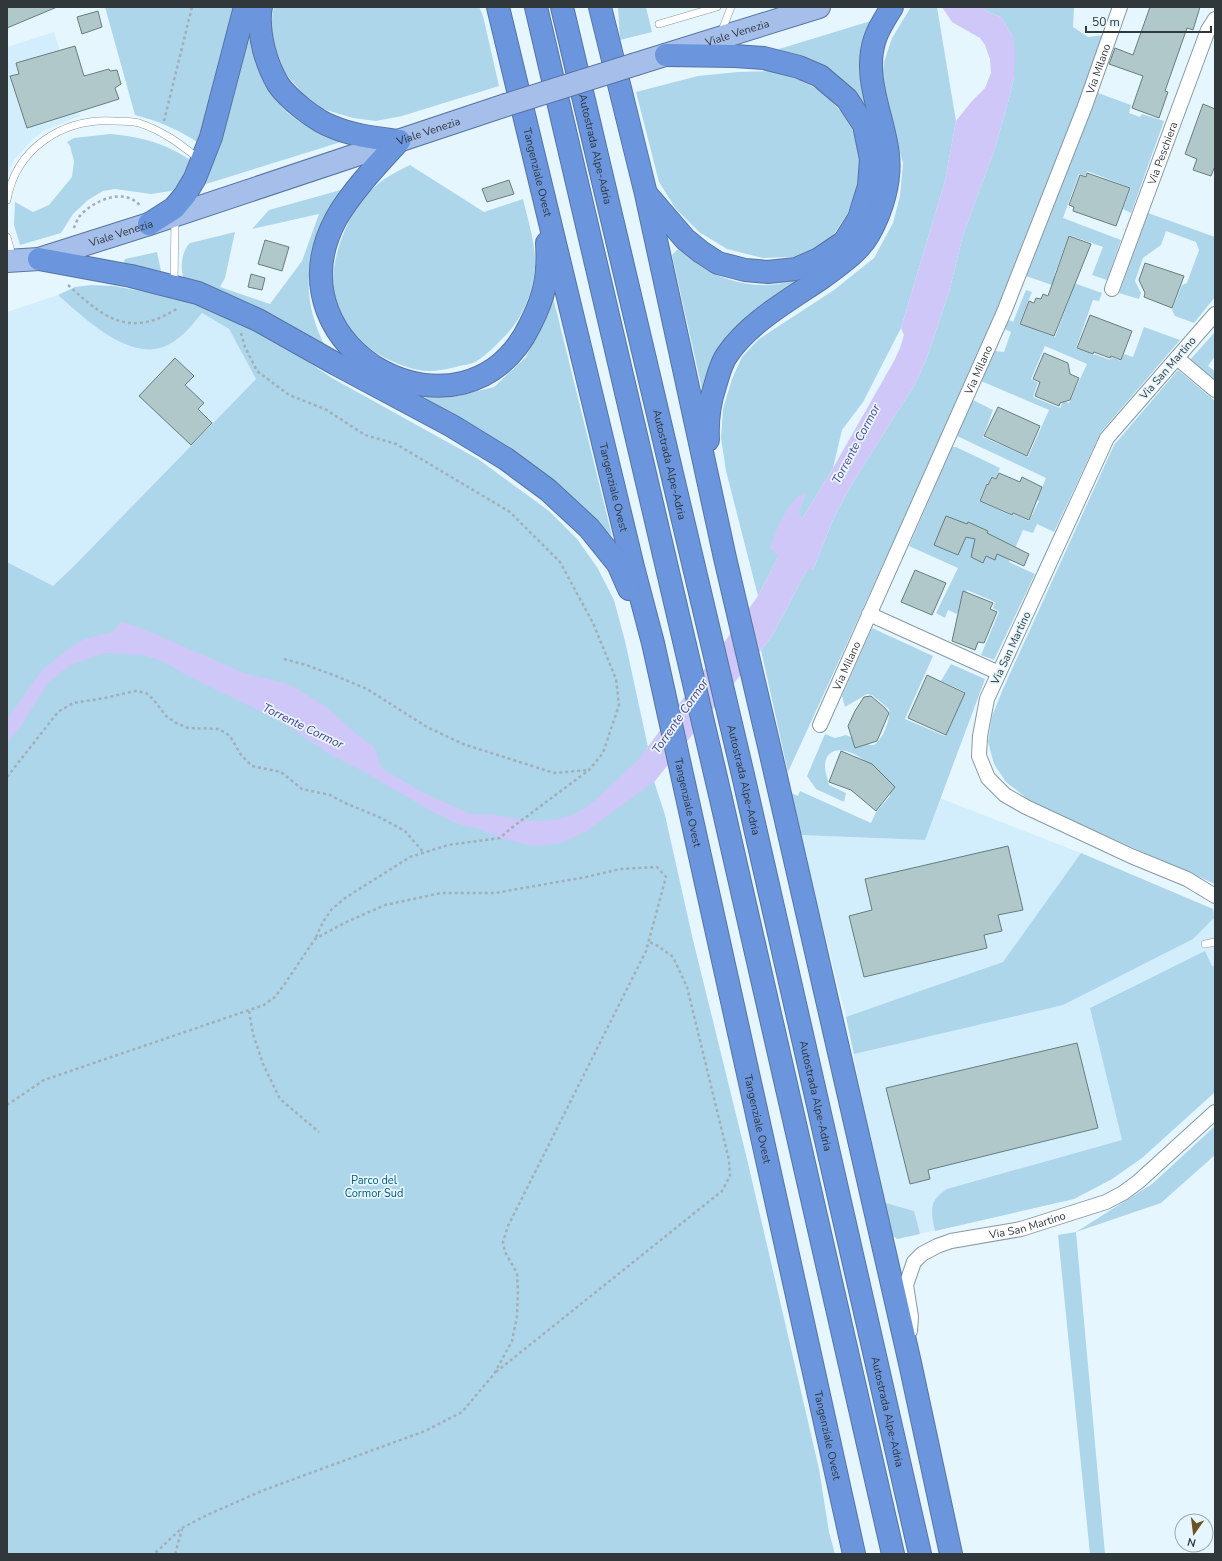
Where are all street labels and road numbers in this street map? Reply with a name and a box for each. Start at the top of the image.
street label: Viale Venezia [702,15,771,50]
street label: Via Milano [1082,42,1114,97]
street label: Autostrada Alpe-Adria [575,92,616,206]
street label: Viale Venezia [394,113,462,149]
street label: Via Peschiera [1144,119,1181,188]
street label: Tangenziale Ovest [520,126,556,218]
street label: Viale Venezia [86,216,155,250]
street label: Via San Martino [1136,333,1199,403]
street label: Via Milano [960,343,996,398]
street label: Autostrada Alpe-Adria [650,408,690,521]
street label: Tangenziale Ovest [596,441,632,533]
street label: Via San Martino [987,609,1034,688]
street label: Via Milano [829,639,864,693]
street label: Autostrada Alpe-Adria [724,723,764,837]
street label: Tangenziale Ovest [671,757,705,849]
street label: Autostrada Alpe-Adria [796,1039,836,1153]
street label: Tangenziale Ovest [741,1073,775,1165]
street label: Via San Martino [987,1208,1068,1242]
street label: Autostrada Alpe-Adria [868,1355,908,1469]
street label: Tangenziale Ovest [811,1389,845,1481]

